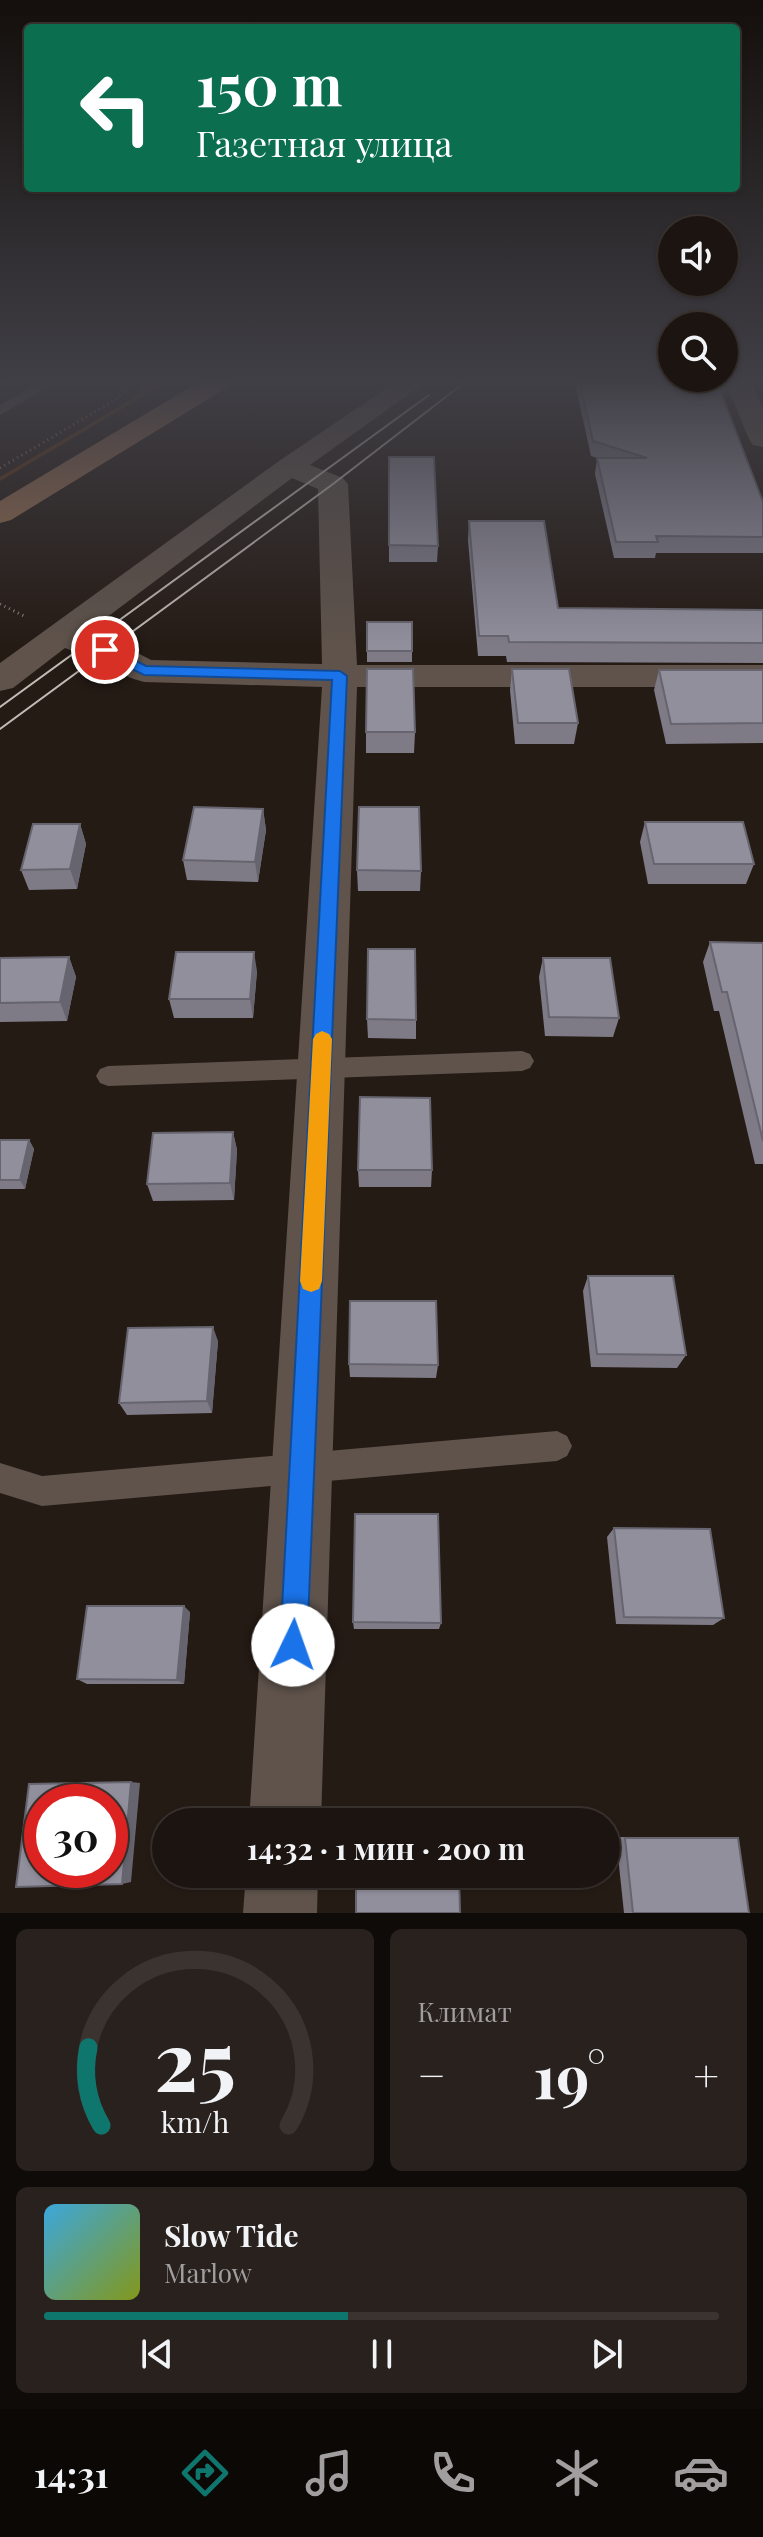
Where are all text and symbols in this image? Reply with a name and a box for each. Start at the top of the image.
text: 150 m [196,46,342,121]
icon: left [64,56,168,160]
text: Газетная улица [196,118,453,166]
map controls [658,216,738,392]
button: sound [658,216,738,296]
button: search [658,312,738,392]
pin [71,616,139,684]
icon: arrive [83,628,127,672]
position arrow [251,1603,335,1687]
speed limit sign: 30 [24,1784,128,1888]
text: 14:32 · 1 мин · 200 m [247,1828,525,1868]
text: Климат [418,1994,512,2029]
text: 25 [154,2002,236,2113]
text: 19° [533,2034,606,2114]
text: − [418,2044,446,2103]
text: + [693,2044,719,2103]
text: km/h [160,2102,229,2140]
text: Slow Tide [164,2215,299,2255]
text: Marlow [164,2255,252,2290]
icon: previous [135,2332,179,2376]
icon: pause [360,2332,404,2376]
icon: next [585,2332,629,2376]
icon: directions [177,2445,233,2501]
icon: music [301,2445,357,2501]
icon: phone [425,2445,481,2501]
icon: climate [549,2445,605,2501]
icon: car [673,2445,729,2501]
text: 14:31 [34,2449,109,2497]

